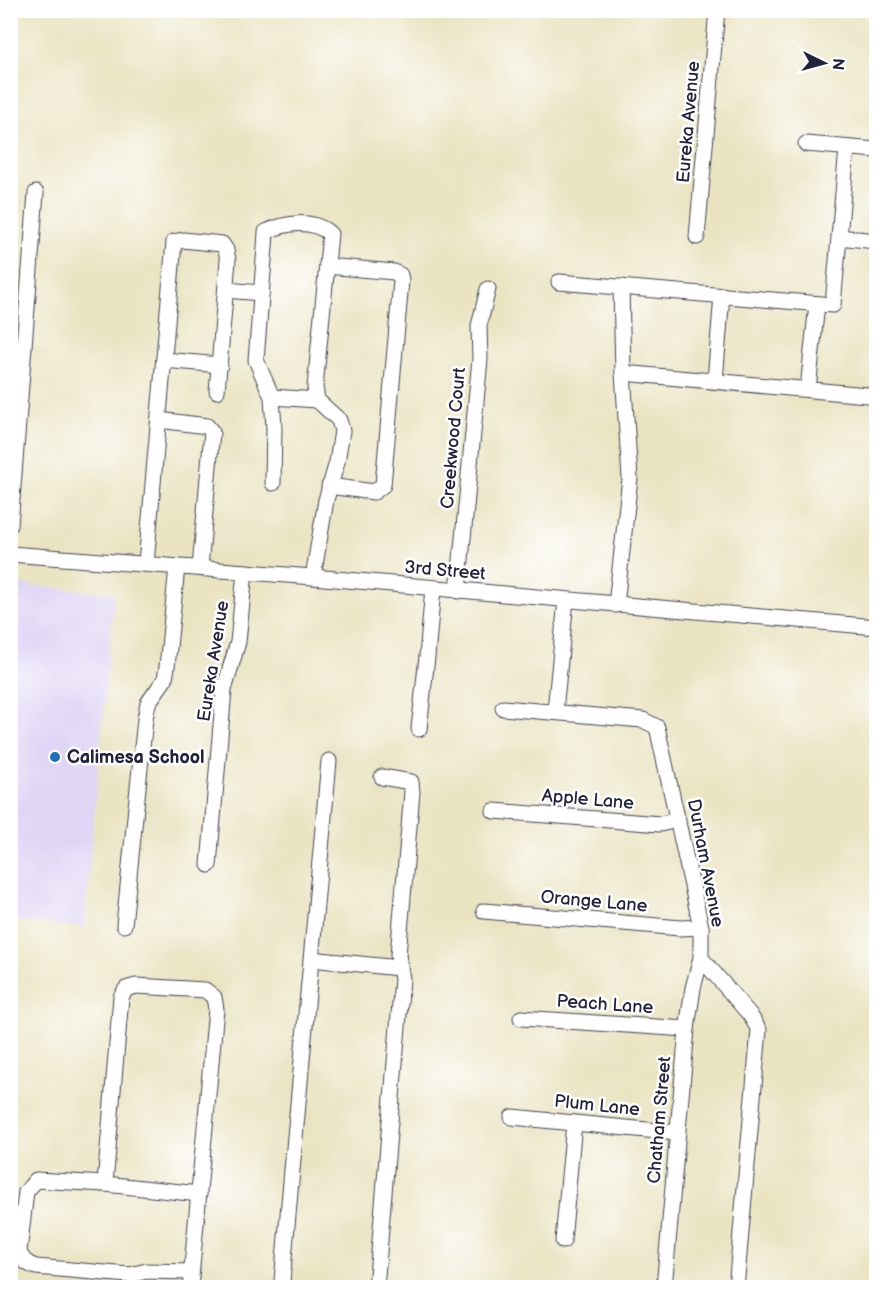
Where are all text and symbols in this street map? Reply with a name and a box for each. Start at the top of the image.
north arrow [794,33,854,93]
text: N [827,57,847,71]
street label: Eureka Avenue [673,60,704,184]
street label: Creekwood Court [437,366,470,510]
street label: 3rd Street [403,556,487,585]
street label: Eureka Avenue [194,599,233,723]
place label: Calimesa School [67,747,204,768]
marker: Calimesa School [48,750,62,764]
street label: Apple Lane [541,785,635,814]
street label: Durham Avenue [683,797,728,929]
street label: Orange Lane [540,886,648,917]
street label: Peach Lane [556,991,654,1018]
street label: Chatham Street [643,1055,676,1184]
street label: Plum Lane [553,1091,641,1120]

